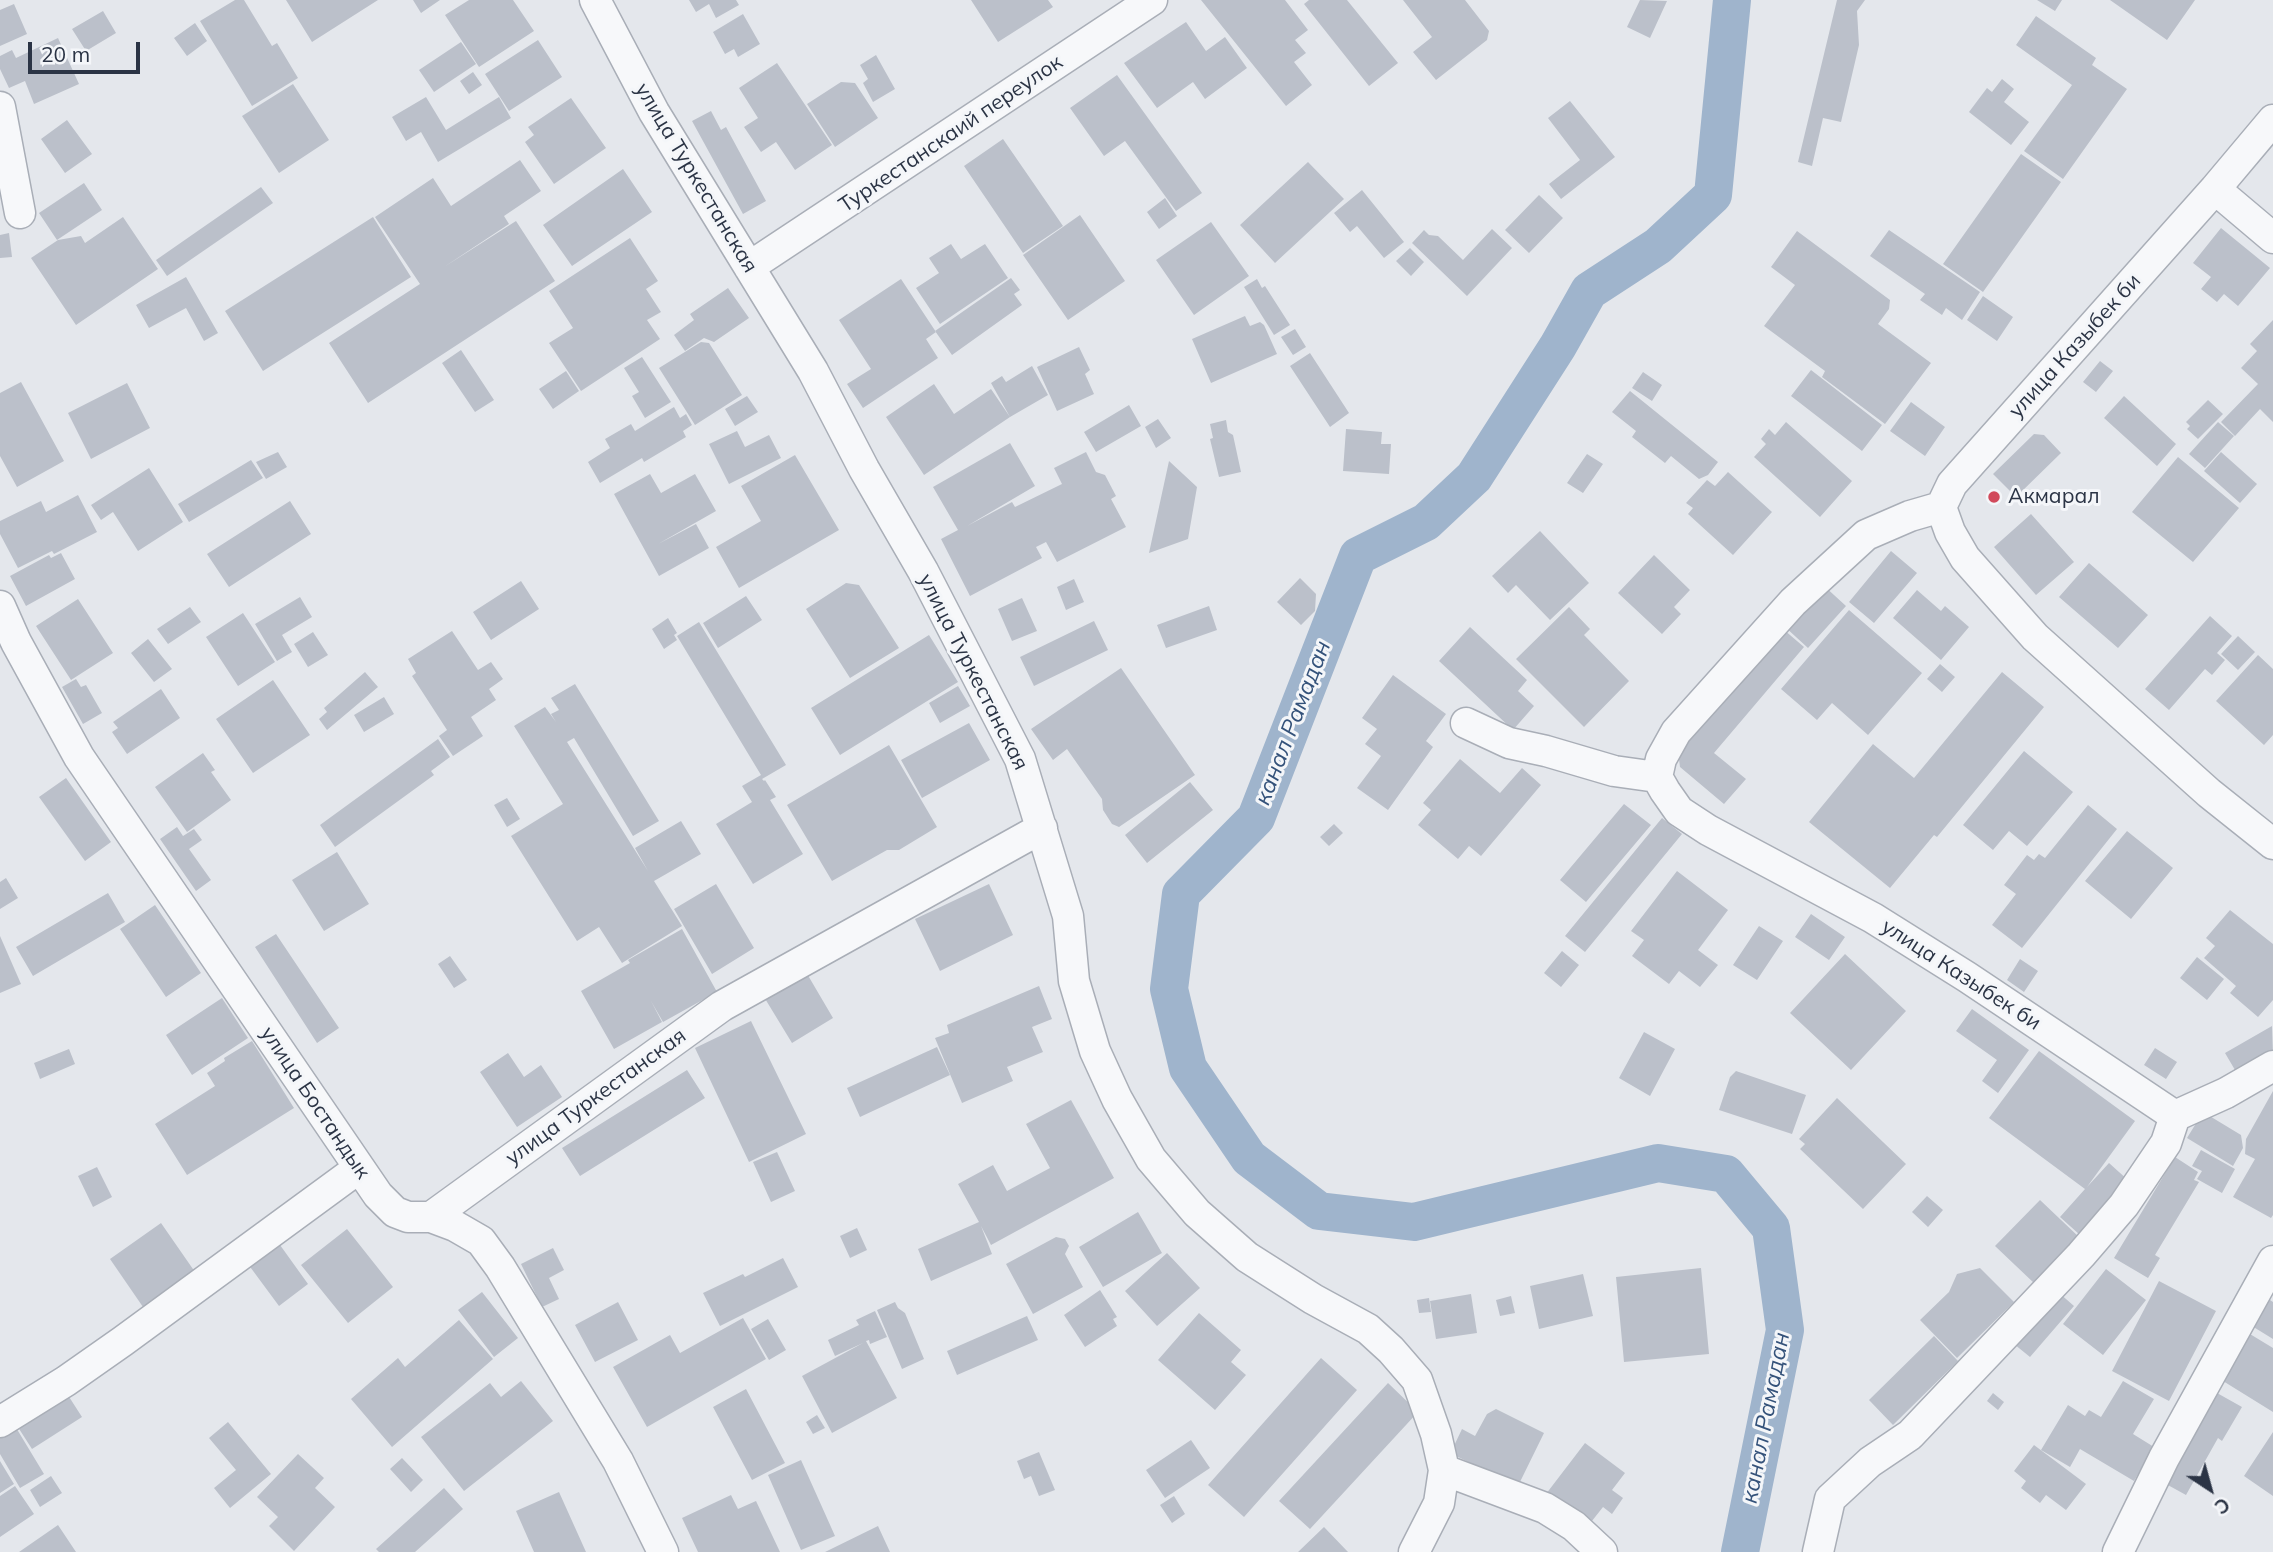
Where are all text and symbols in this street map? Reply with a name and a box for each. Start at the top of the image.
scale bar [32,28,144,72]
text: 20 m [41,41,90,67]
street label: Туркестанскаий переулок [835,50,1067,218]
street label: улица Туркестанская [629,79,763,277]
street label: улица Казыбек би [2004,269,2146,423]
place label: Акмарал [2008,484,2100,510]
marker: Акмарал [1986,489,2002,505]
street label: улица Туркестанская [913,570,1033,774]
water label: канал Рамадан [1249,637,1337,809]
street label: улица Казыбек би [1877,914,2045,1036]
street label: улица Бостандык [255,1022,375,1184]
street label: улица Туркестанская [501,1023,691,1171]
water label: канал Рамадан [1736,1330,1796,1506]
north arrow [2175,1454,2245,1524]
text: С [2210,1492,2235,1520]

